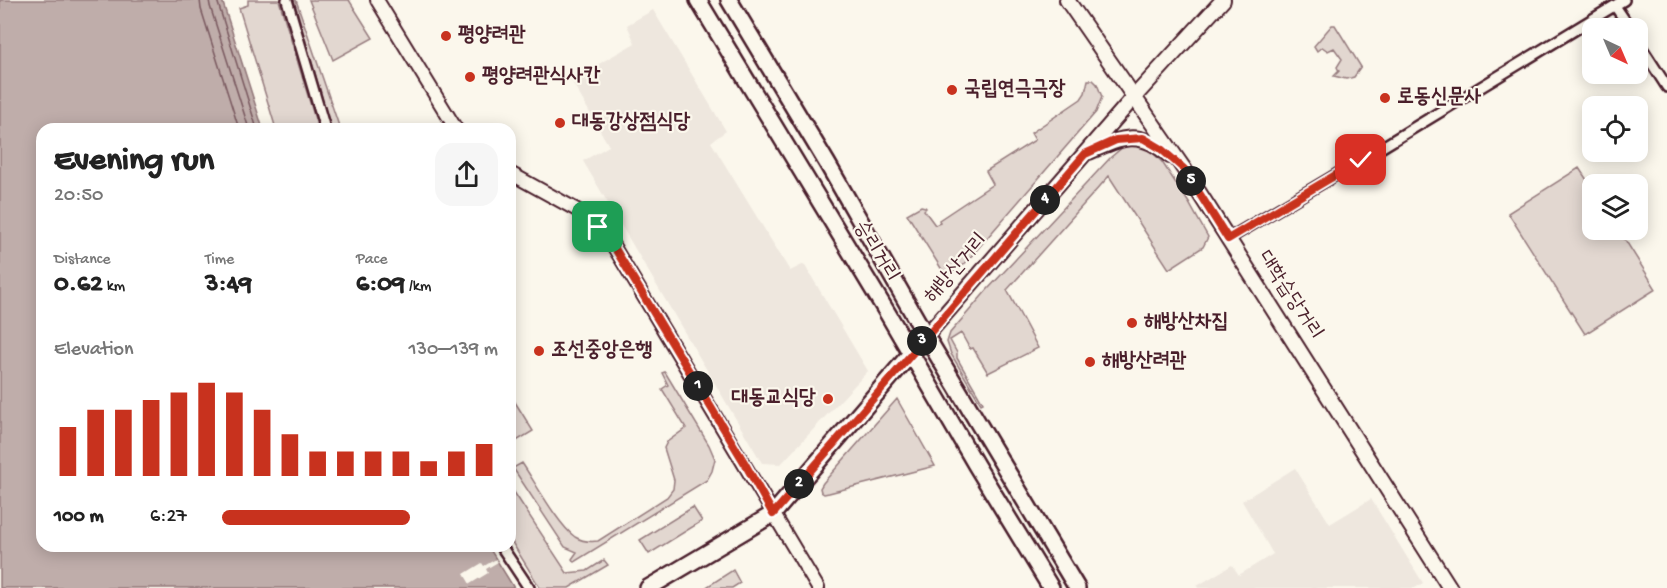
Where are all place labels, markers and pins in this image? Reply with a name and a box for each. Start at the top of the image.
place label: 평양려관 [458,24,526,49]
marker: 평양려관 [439,29,453,43]
place label: 평양려관식사칸 [482,65,600,90]
marker: 평양려관식사칸 [463,70,477,84]
place label: 국립연극극장 [964,78,1065,103]
marker: 국립연극극장 [945,83,959,97]
place label: 로동신문사 [1397,86,1482,111]
marker: 로동신문사 [1378,91,1392,105]
place label: 대동강상점식당 [572,111,690,136]
marker: 대동강상점식당 [553,116,567,130]
pin [1335,134,1386,185]
pin: 5 [1176,166,1206,196]
pin: 4 [1030,185,1060,215]
pin [572,201,623,252]
place label: 해방산차집 [1143,311,1229,336]
marker: 해방산차집 [1125,316,1139,330]
pin: 3 [907,326,937,356]
place label: 조선중앙은행 [551,339,652,364]
marker: 조선중앙은행 [532,344,546,358]
place label: 해방산려관 [1101,350,1187,375]
marker: 해방산려관 [1083,355,1097,369]
pin: 1 [683,371,713,401]
place label: 대동교식당 [732,387,816,412]
marker: 대동교식당 [821,392,835,406]
pin: 2 [784,469,814,499]

